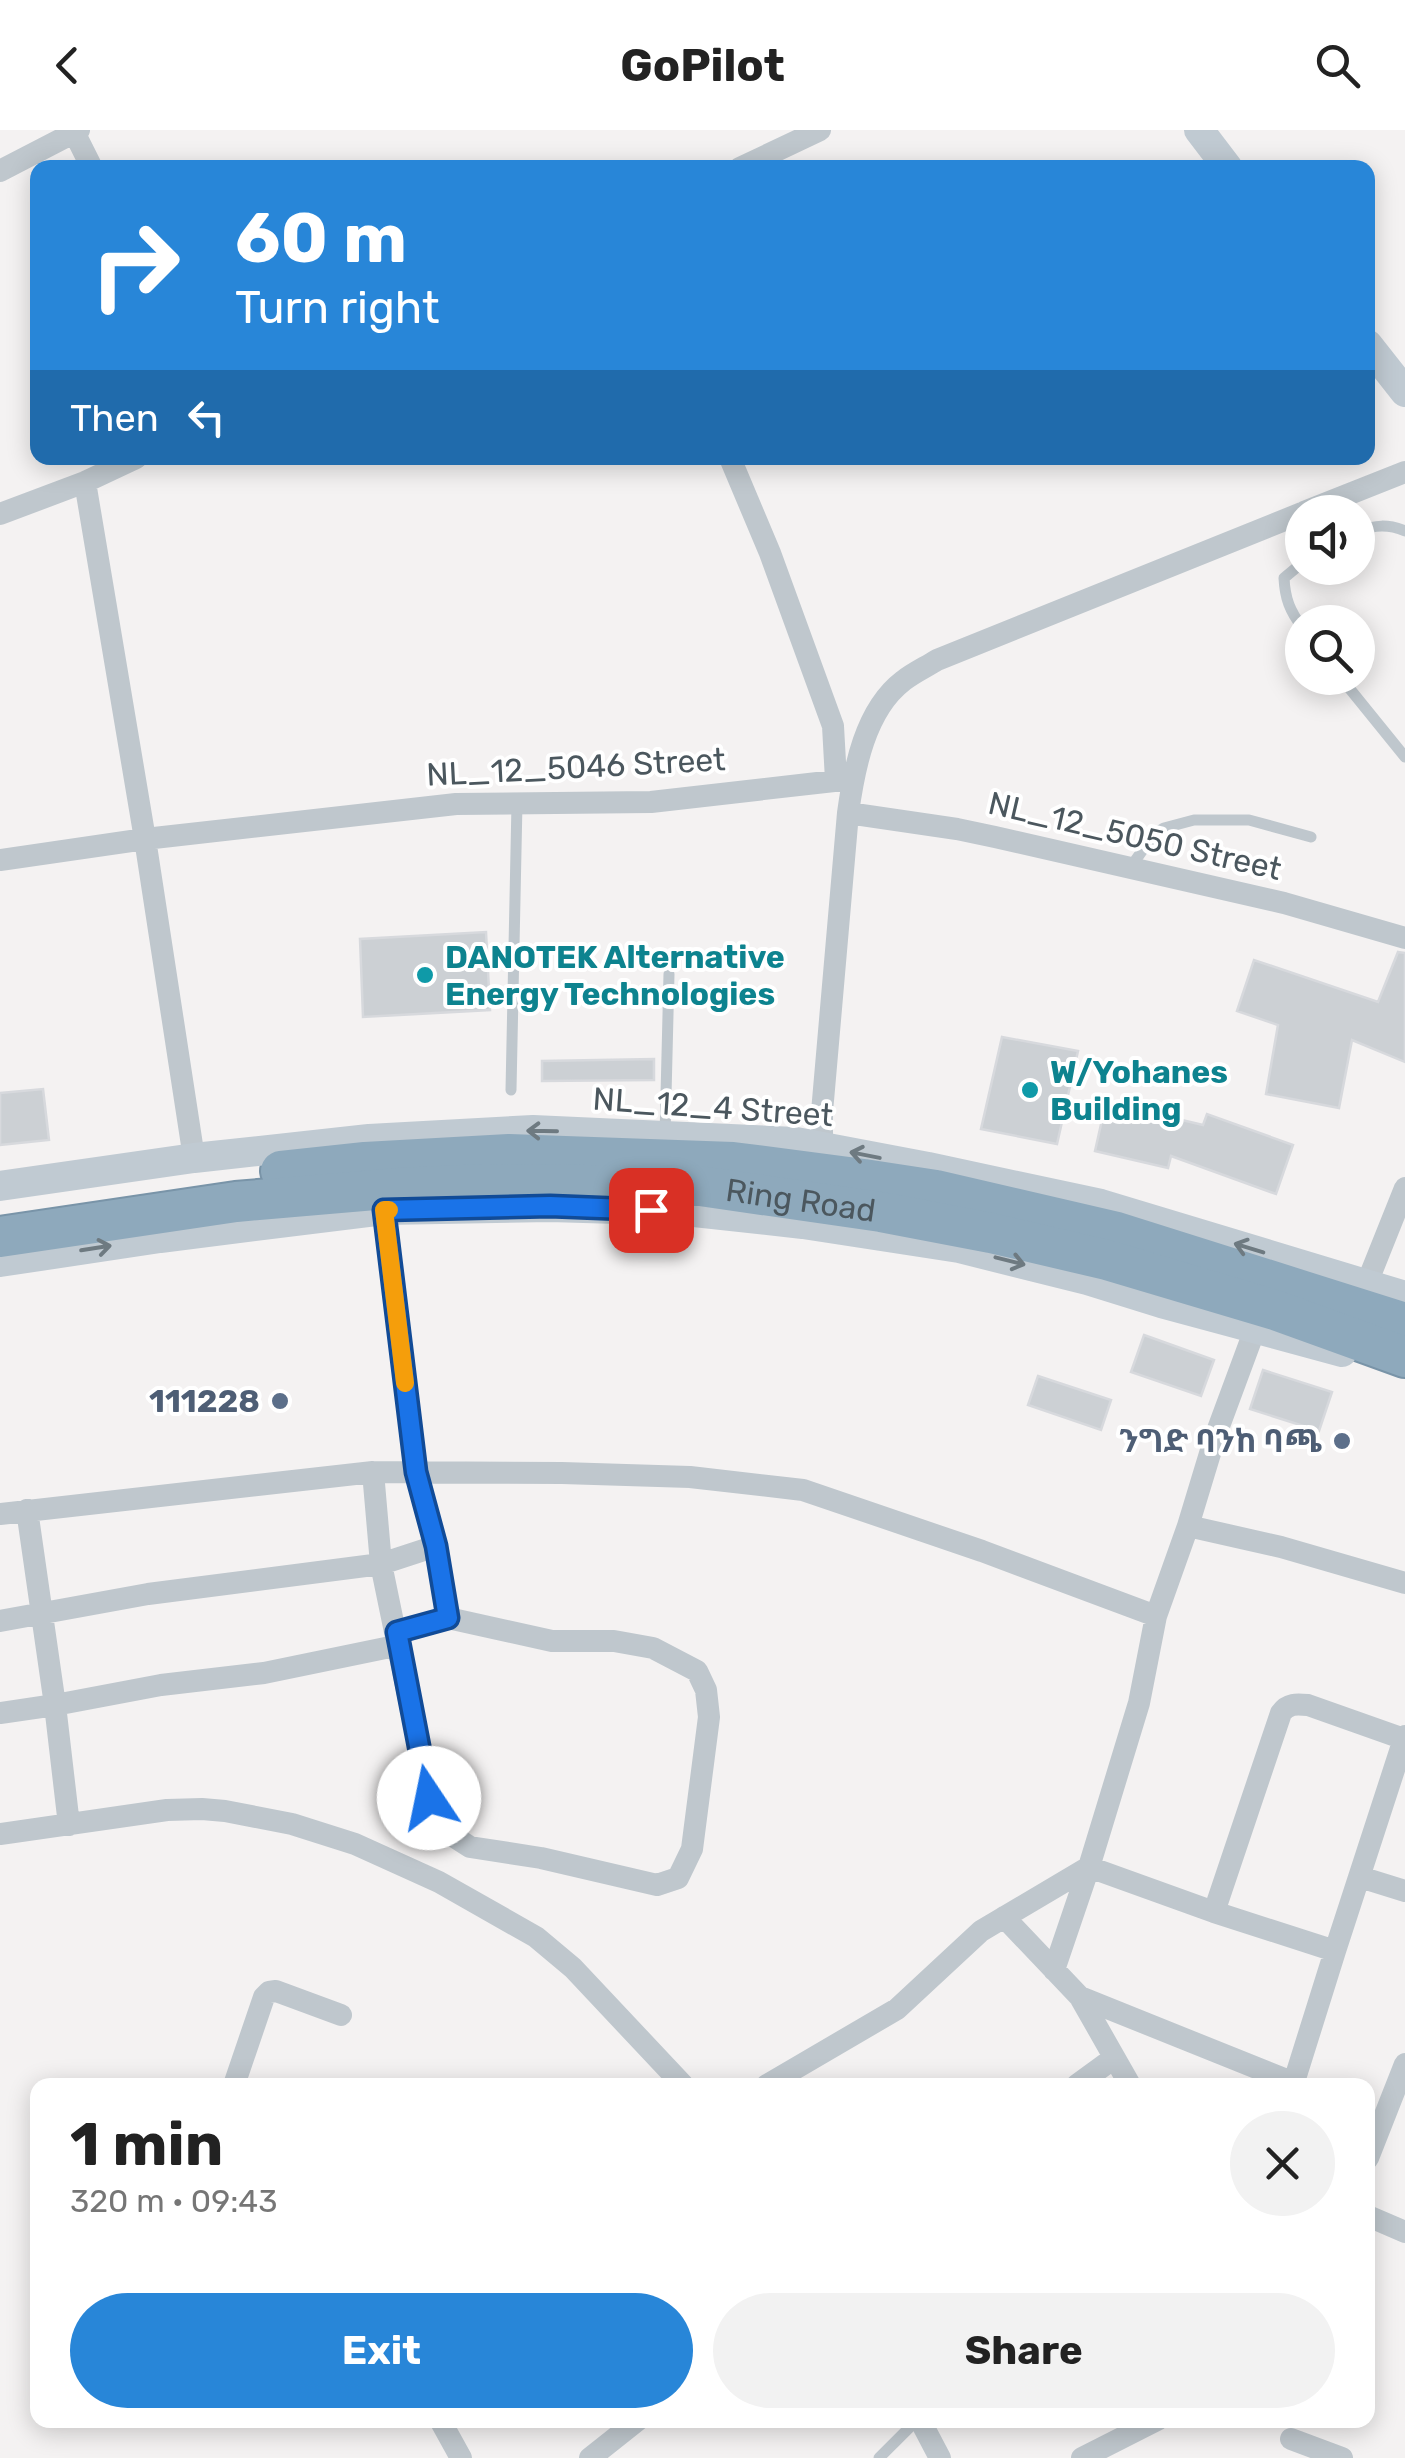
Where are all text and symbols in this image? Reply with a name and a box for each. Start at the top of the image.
icon: back [40,38,95,93]
icon: search [1310,38,1365,93]
text: GoPilot [620,39,785,92]
text: 60 m [235,197,407,280]
icon: right [70,200,200,330]
text: Turn right [235,281,439,334]
icon: left [179,390,234,445]
text: Then [70,395,159,441]
map controls [1285,495,1375,695]
button: sound [1285,495,1375,585]
button: search [1285,605,1375,695]
street label: NL_12_5046 Street [425,740,727,794]
street label: NL_12_5050 Street [985,784,1285,888]
place label: DANOTEK Alternative Energy Technologies [445,938,785,1013]
marker: DANOTEK Alternative Energy Technologies [414,964,436,986]
place label: W/Yohanes Building [1050,1053,1228,1128]
marker: W/Yohanes Building [1019,1079,1041,1101]
street label: NL_12_4 Street [592,1080,834,1134]
one-way arrow [526,1121,558,1140]
one-way arrow [849,1145,882,1164]
pin [609,1168,694,1253]
street label: Ring Road [723,1171,878,1230]
icon: arrive [624,1183,679,1238]
one-way arrow [80,1238,112,1256]
one-way arrow [1233,1238,1265,1256]
one-way arrow [993,1253,1025,1271]
place label: 111228 [149,1382,260,1420]
marker: 111228 [269,1390,291,1412]
place label: ንግድ ባንከ ባጫ [1120,1422,1322,1460]
marker: ንግድ ባንከ ባጫ [1331,1430,1353,1452]
position arrow [377,1746,481,1850]
text: 1 min [70,2109,223,2180]
button: close [1230,2111,1335,2216]
text: 320 m · 09:43 [70,2182,277,2220]
button: Exit [70,2293,693,2408]
button: Share [713,2293,1335,2408]

